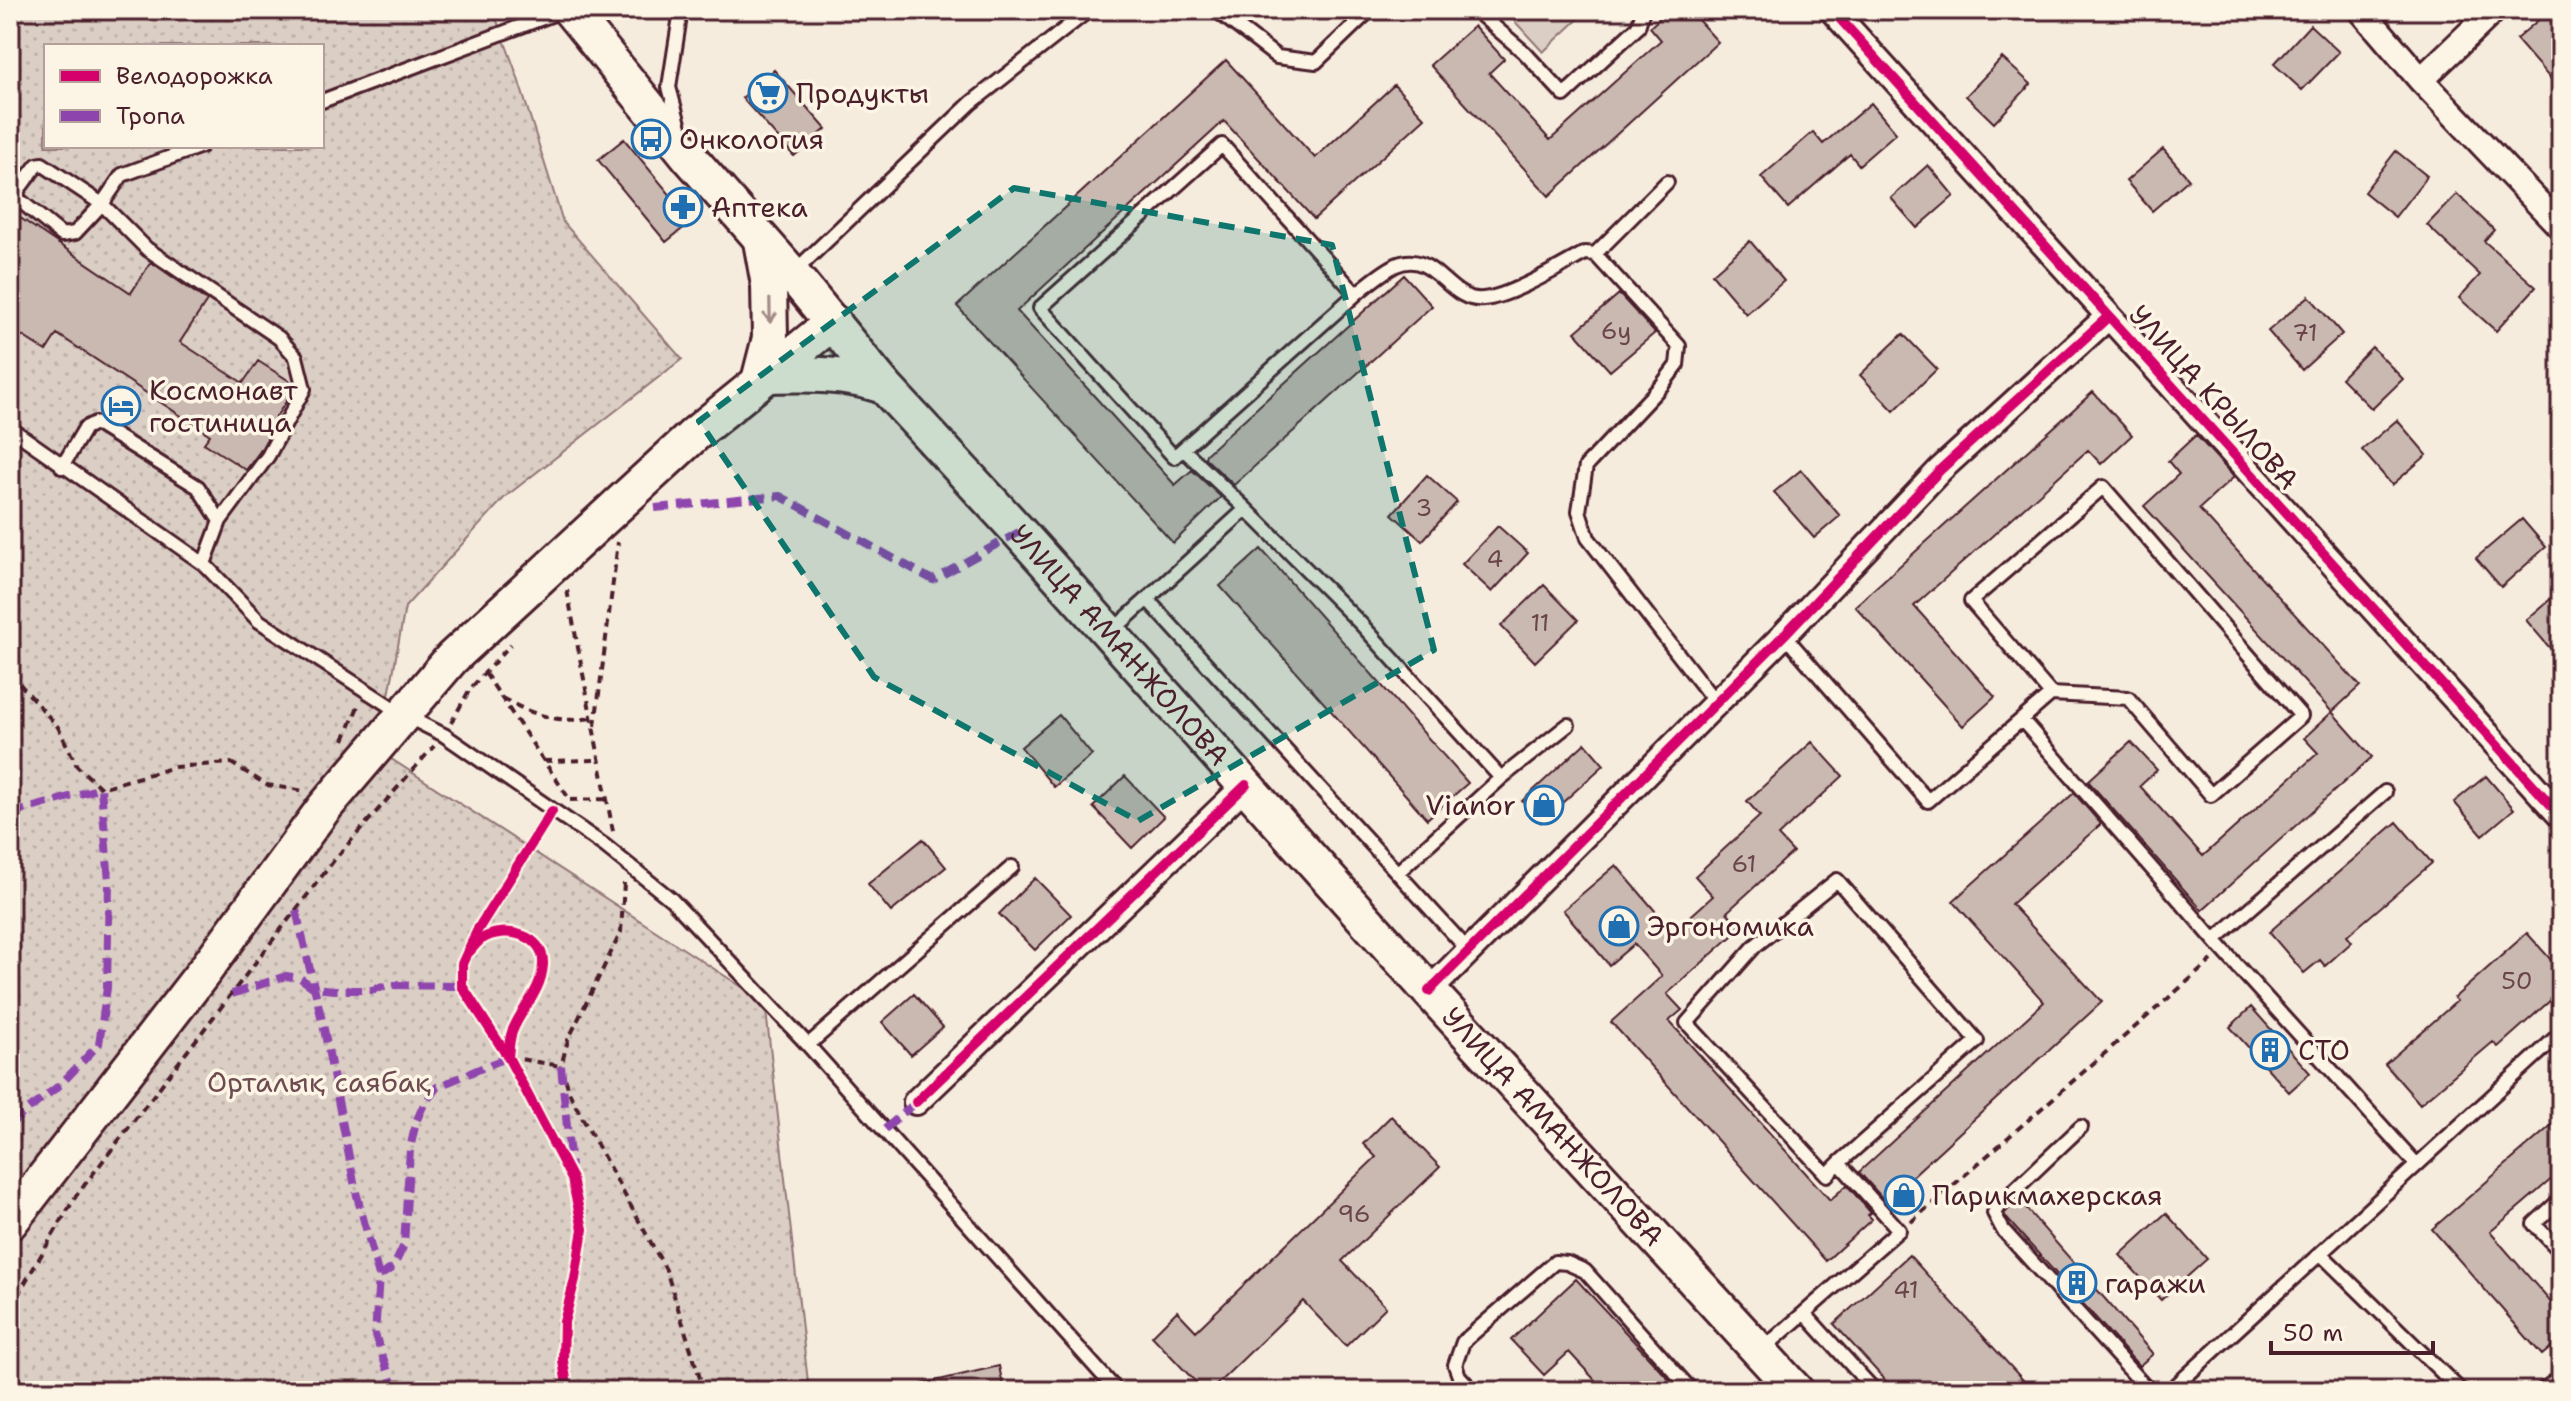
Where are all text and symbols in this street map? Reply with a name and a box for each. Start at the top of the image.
legend [44,44,324,148]
text: Велодорожка [116,60,273,92]
supermarket icon: Продукты [747,72,789,114]
place label: Продукты [796,74,929,112]
text: Тропа [116,100,185,132]
bus stop icon: Онкология [630,118,672,160]
place label: Онкология [679,120,824,158]
pharmacy icon: Аптека [662,186,704,228]
place label: Аптека [711,188,808,226]
street label: УЛИЦА КРЫЛОВА [2121,296,2307,498]
one-way arrow [762,297,777,324]
house number: 6у [1601,315,1631,347]
house number: 71 [2292,317,2318,349]
place label: Космонавт гостиница [149,371,299,441]
hotel icon: Космонавт гостиница [100,385,142,427]
house number: 3 [1416,492,1432,524]
street label: УЛИЦА АМАНЖОЛОВА [1002,516,1238,774]
house number: 4 [1487,543,1503,575]
house number: 11 [1530,607,1550,639]
shop icon: Vianor [1523,784,1565,826]
place label: Vianor [1425,786,1516,824]
house number: 61 [1732,848,1756,880]
shop icon: Эргономика [1598,905,1640,947]
place label: Эргономика [1647,907,1814,945]
house number: 50 [2501,965,2533,997]
street label: УЛИЦА АМАНЖОЛОВА [1434,998,1673,1254]
building icon: СТО [2249,1029,2291,1071]
place label: СТО [2298,1031,2350,1069]
park label: Орталық саябақ [207,1063,431,1101]
shop icon: Парикмахерская [1883,1174,1925,1216]
place label: Парикмахерская [1932,1176,2163,1214]
house number: 96 [1337,1198,1371,1230]
building icon: гаражи [2056,1262,2098,1304]
place label: гаражи [2105,1264,2206,1302]
house number: 41 [1893,1274,1919,1306]
scale bar [2271,1305,2433,1355]
text: 50 m [2283,1317,2343,1349]

